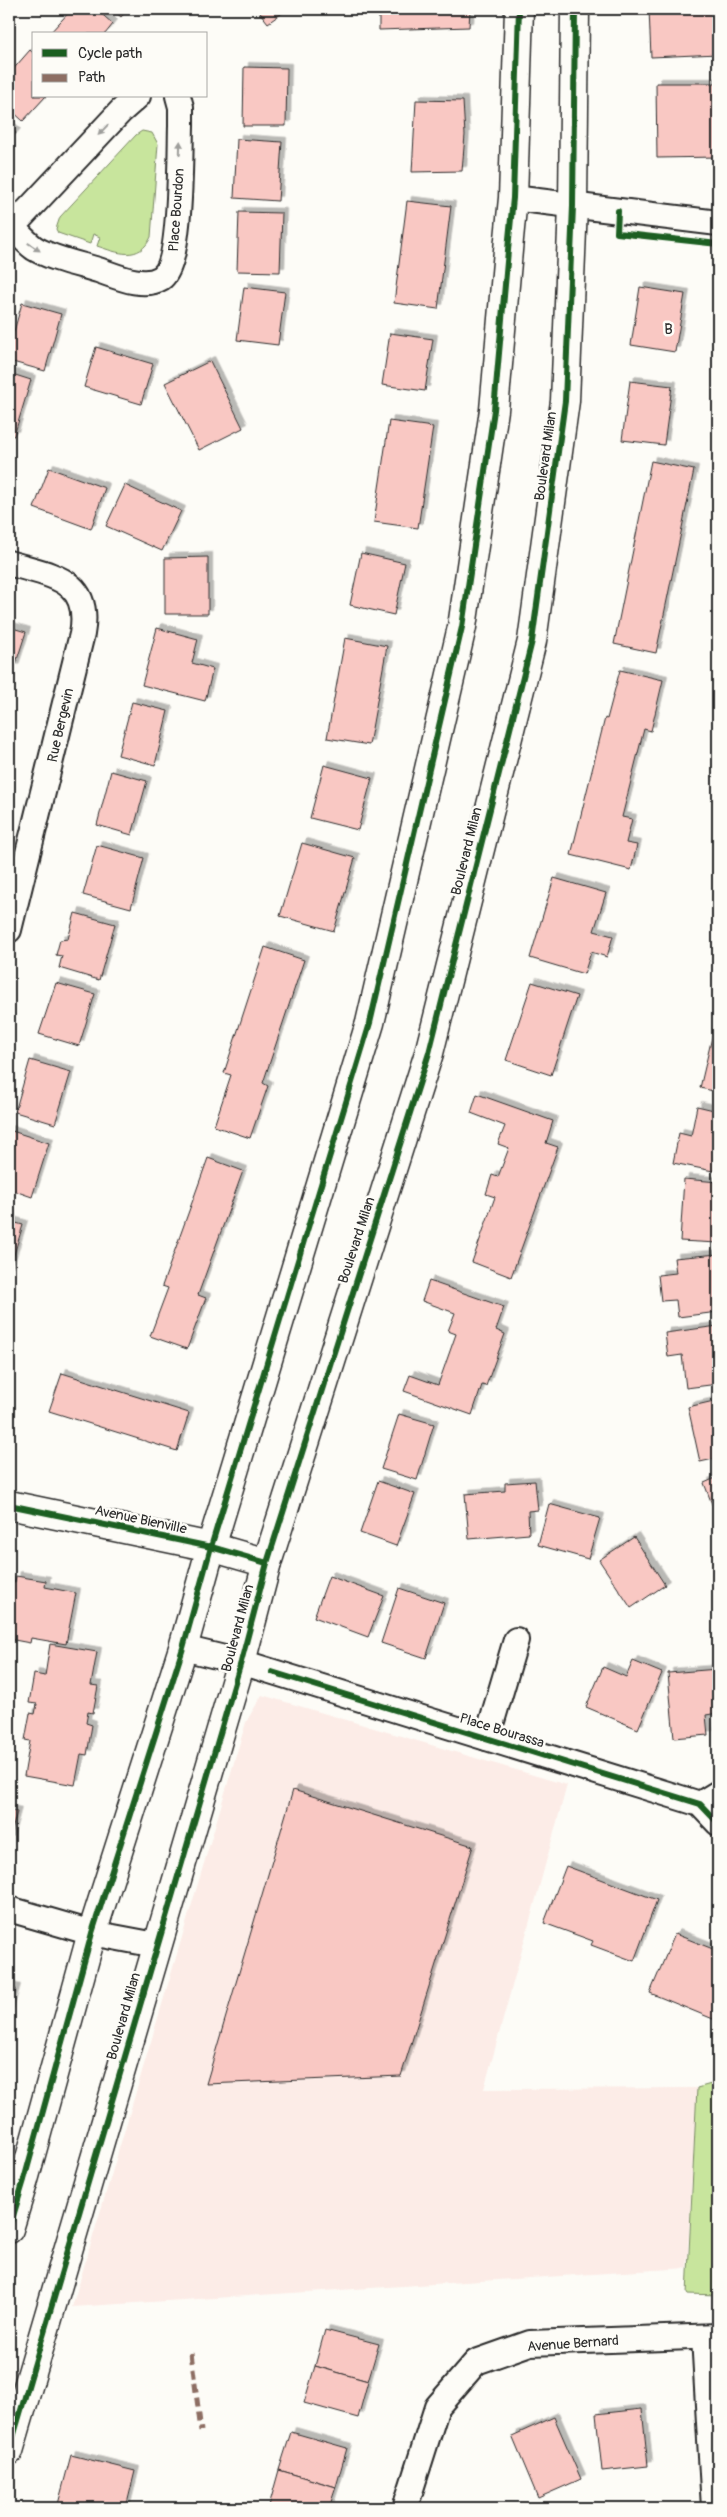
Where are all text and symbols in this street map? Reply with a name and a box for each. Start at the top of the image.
legend [32,32,208,98]
text: Cycle path [78,44,142,63]
text: Path [78,68,105,87]
one-way arrow [97,124,109,136]
one-way arrow [176,140,184,156]
street label: Place Bourdon [165,168,188,252]
one-way arrow [27,242,40,251]
district label: B [664,320,674,339]
street label: Boulevard Milan [531,410,560,502]
street label: Rue Bergevin [44,686,77,764]
street label: Boulevard Milan [447,805,486,897]
street label: Boulevard Milan [334,1195,378,1286]
street label: Avenue Bienville [93,1501,188,1538]
street label: Boulevard Milan [218,1582,257,1674]
street label: Place Bourassa [457,1710,546,1751]
street label: Boulevard Milan [103,1970,144,2062]
street label: Avenue Bernard [527,2332,620,2355]

